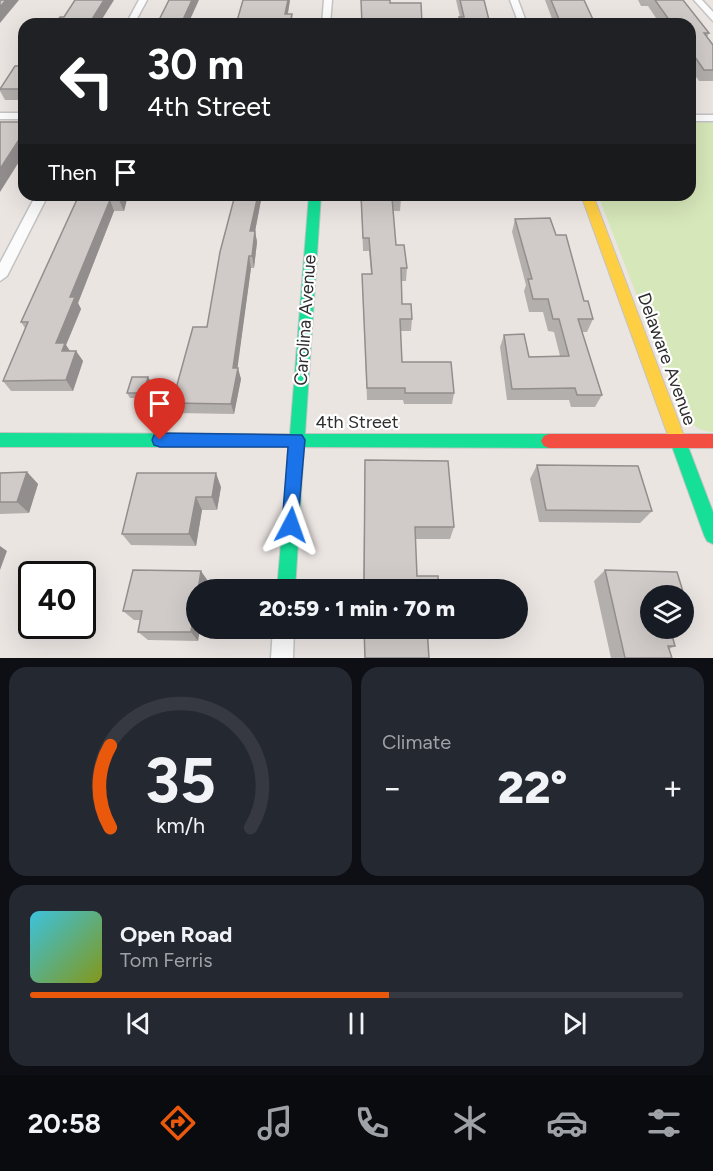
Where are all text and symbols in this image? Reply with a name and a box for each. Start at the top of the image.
text: 30 m [147,39,244,90]
icon: left [48,42,126,120]
text: 4th Street [147,90,271,123]
icon: arrive [109,156,142,189]
text: Then [48,159,97,186]
street label: Carolina Avenue [289,254,321,386]
street label: Delaware Avenue [633,290,701,428]
pin [134,378,185,440]
icon: arrive [143,387,176,420]
street label: 4th Street [316,411,399,433]
position arrow [259,493,323,557]
speed limit sign: 40 [18,561,96,639]
map controls [640,585,694,639]
button: layers [640,585,694,639]
text: 20:59 · 1 min · 70 m [259,595,455,622]
text: Climate [382,730,451,754]
text: 35 [145,743,216,818]
text: 22° [497,760,568,814]
text: − [382,768,403,807]
text: + [662,768,683,807]
text: km/h [156,814,205,839]
text: Open Road [120,921,232,948]
text: Tom Ferris [120,948,213,972]
icon: previous [122,1007,155,1040]
icon: pause [340,1007,373,1040]
icon: next [558,1007,591,1040]
icon: directions [157,1102,199,1144]
icon: music [254,1102,296,1144]
icon: phone [351,1102,393,1144]
icon: climate [449,1102,491,1144]
icon: car [546,1102,588,1144]
icon: filters [643,1102,685,1144]
text: 20:58 [28,1107,101,1140]

